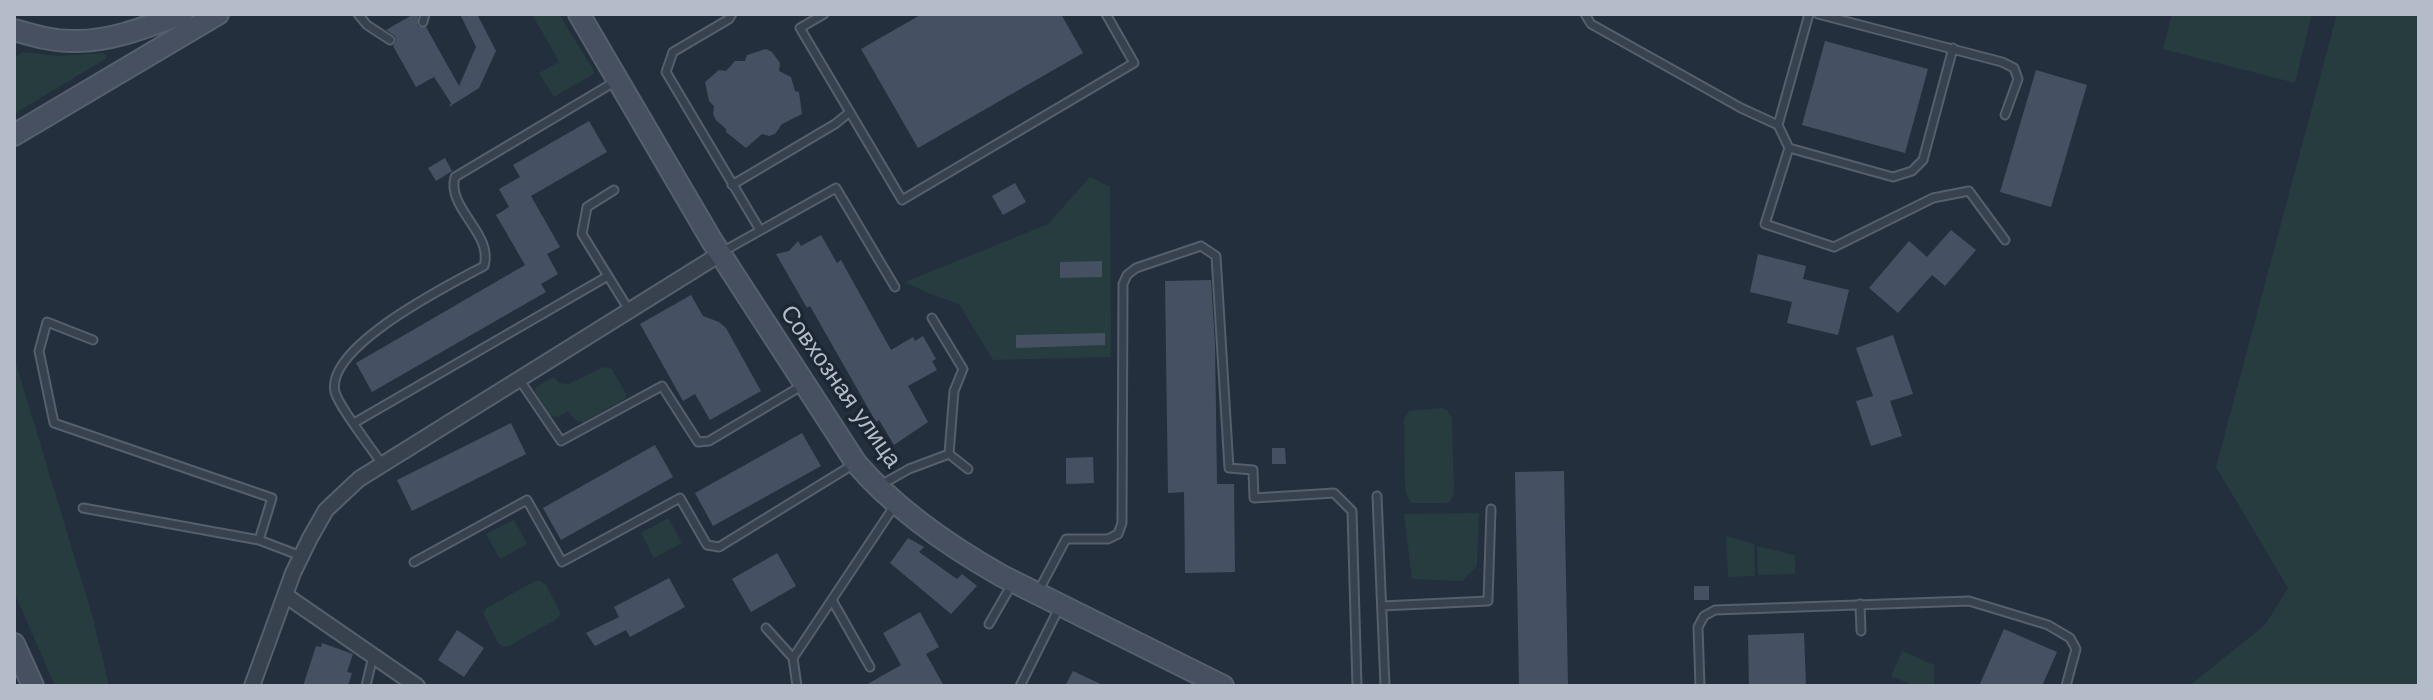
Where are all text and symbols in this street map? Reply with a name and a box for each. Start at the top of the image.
street label: Совхозная улица [773,300,907,474]

